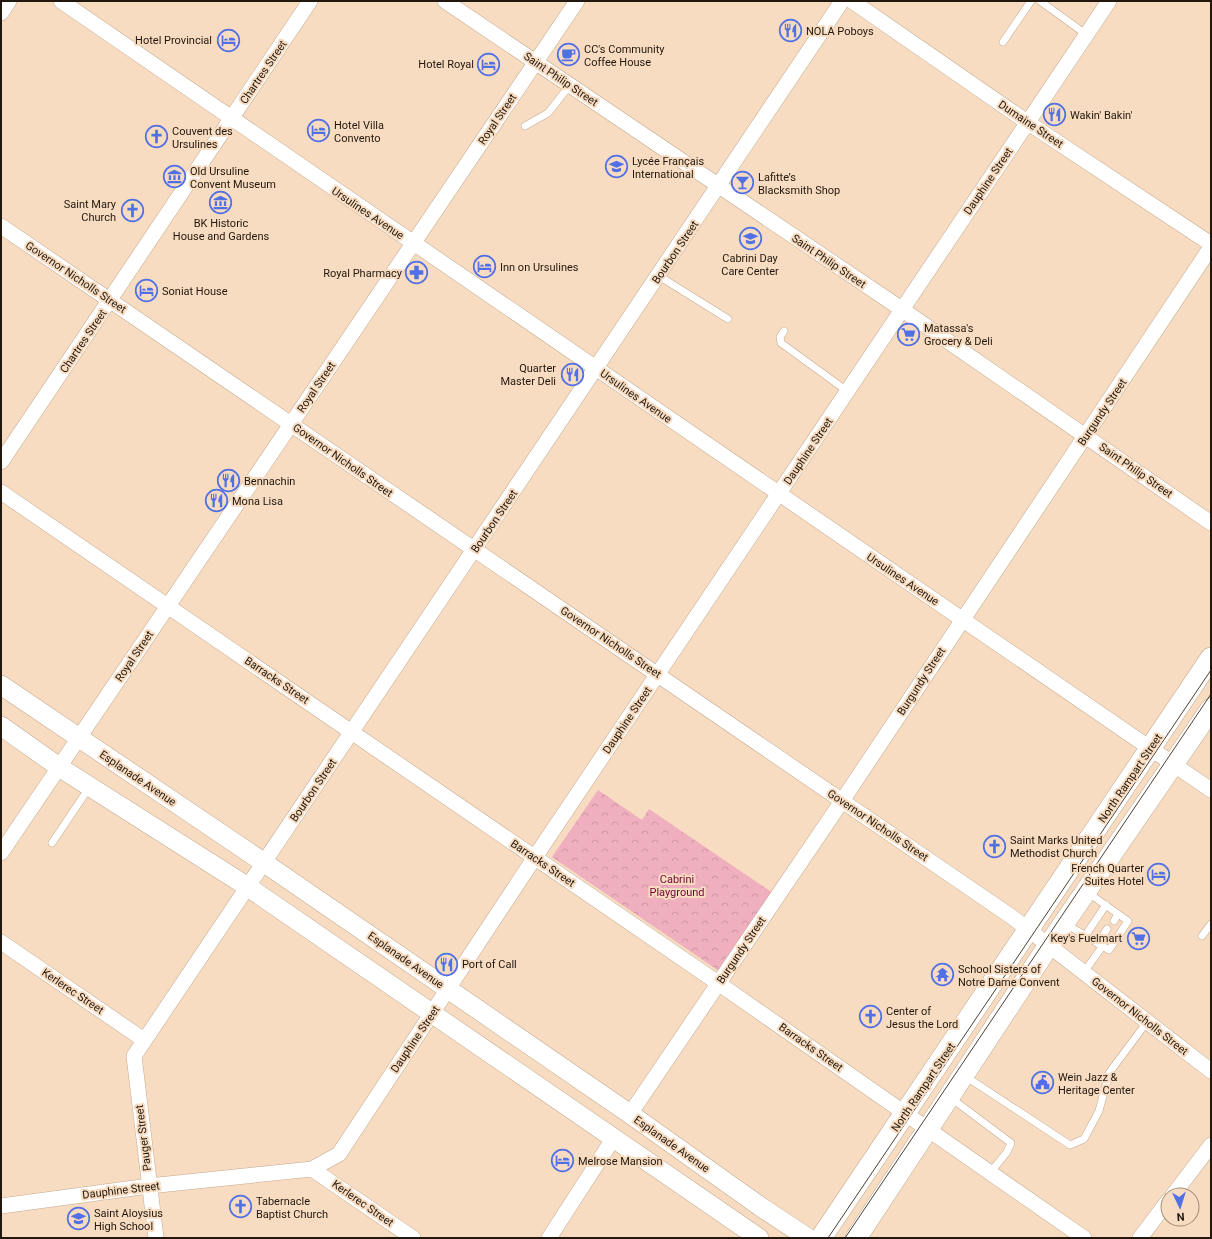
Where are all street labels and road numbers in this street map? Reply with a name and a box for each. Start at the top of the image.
street label: Chartres Street [237,38,290,106]
street label: Saint Philip Street [521,50,601,109]
street label: Royal Street [476,91,519,147]
street label: Dumaine Street [996,98,1066,151]
street label: Dauphine Street [961,145,1016,217]
street label: Ursulines Avenue [329,184,406,242]
street label: Bourbon Street [650,218,701,286]
street label: Saint Philip Street [789,232,869,291]
street label: Governor Nicholls Street [23,239,129,316]
street label: Chartres Street [57,307,110,375]
street label: Royal Street [295,359,338,415]
street label: Ursulines Avenue [597,367,674,426]
street label: Burgundy Street [1075,376,1130,448]
street label: Dauphine Street [781,415,836,487]
street label: Governor Nicholls Street [290,421,395,500]
street label: Saint Philip Street [1097,440,1175,501]
street label: Bourbon Street [469,487,520,555]
street label: Ursulines Avenue [864,550,941,608]
street label: Governor Nicholls Street [558,604,664,681]
street label: Royal Street [113,628,156,684]
street label: Burgundy Street [895,645,948,718]
street label: Barracks Street [242,654,312,707]
street label: Dauphine Street [600,684,655,756]
street label: North Rampart Street [1096,731,1165,825]
street label: Esplanade Avenue [97,748,179,809]
street label: Bourbon Street [288,756,339,824]
street label: Governor Nicholls Street [825,787,931,864]
street label: Barracks Street [508,837,578,890]
street label: Burgundy Street [714,914,769,986]
street label: Esplanade Avenue [365,929,446,992]
street label: Kerlerec Street [39,966,106,1017]
street label: Governor Nicholls Street [1089,975,1191,1058]
street label: Dauphine Street [388,1003,443,1075]
street label: Barracks Street [776,1021,845,1074]
street label: North Rampart Street [889,1040,958,1134]
street label: Pauger Street [133,1104,154,1172]
street label: Esplanade Avenue [631,1113,712,1176]
street label: Kerlerec Street [330,1177,396,1230]
street label: Dauphine Street [82,1179,161,1202]

